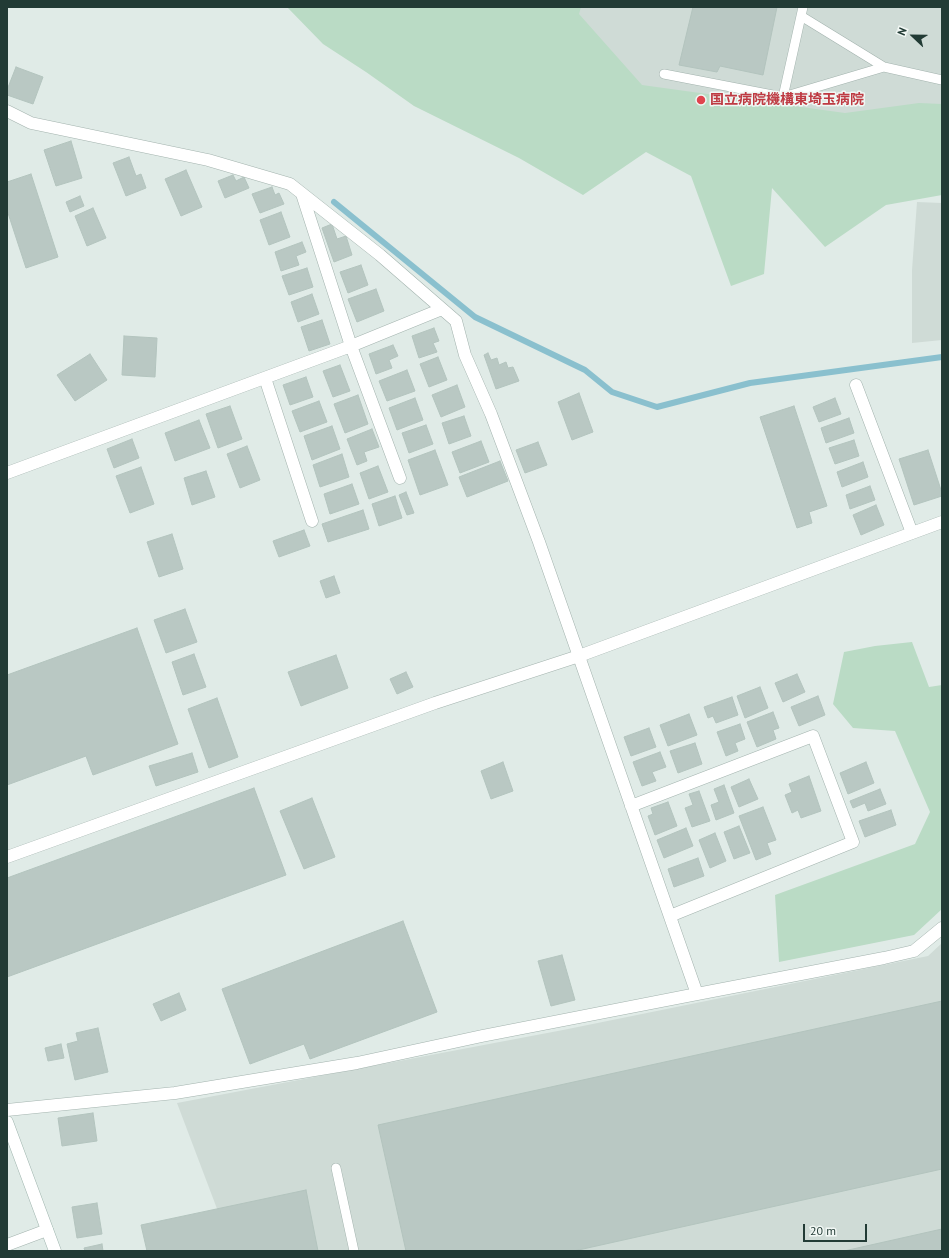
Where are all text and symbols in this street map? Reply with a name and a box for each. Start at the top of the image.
north arrow [893,16,933,56]
text: N [894,26,910,37]
place label: 国立病院機構東埼玉病院 [710,92,864,108]
marker: 国立病院機構東埼玉病院 [695,94,707,106]
scale bar [805,1216,869,1242]
text: 20 m [810,1223,836,1238]

